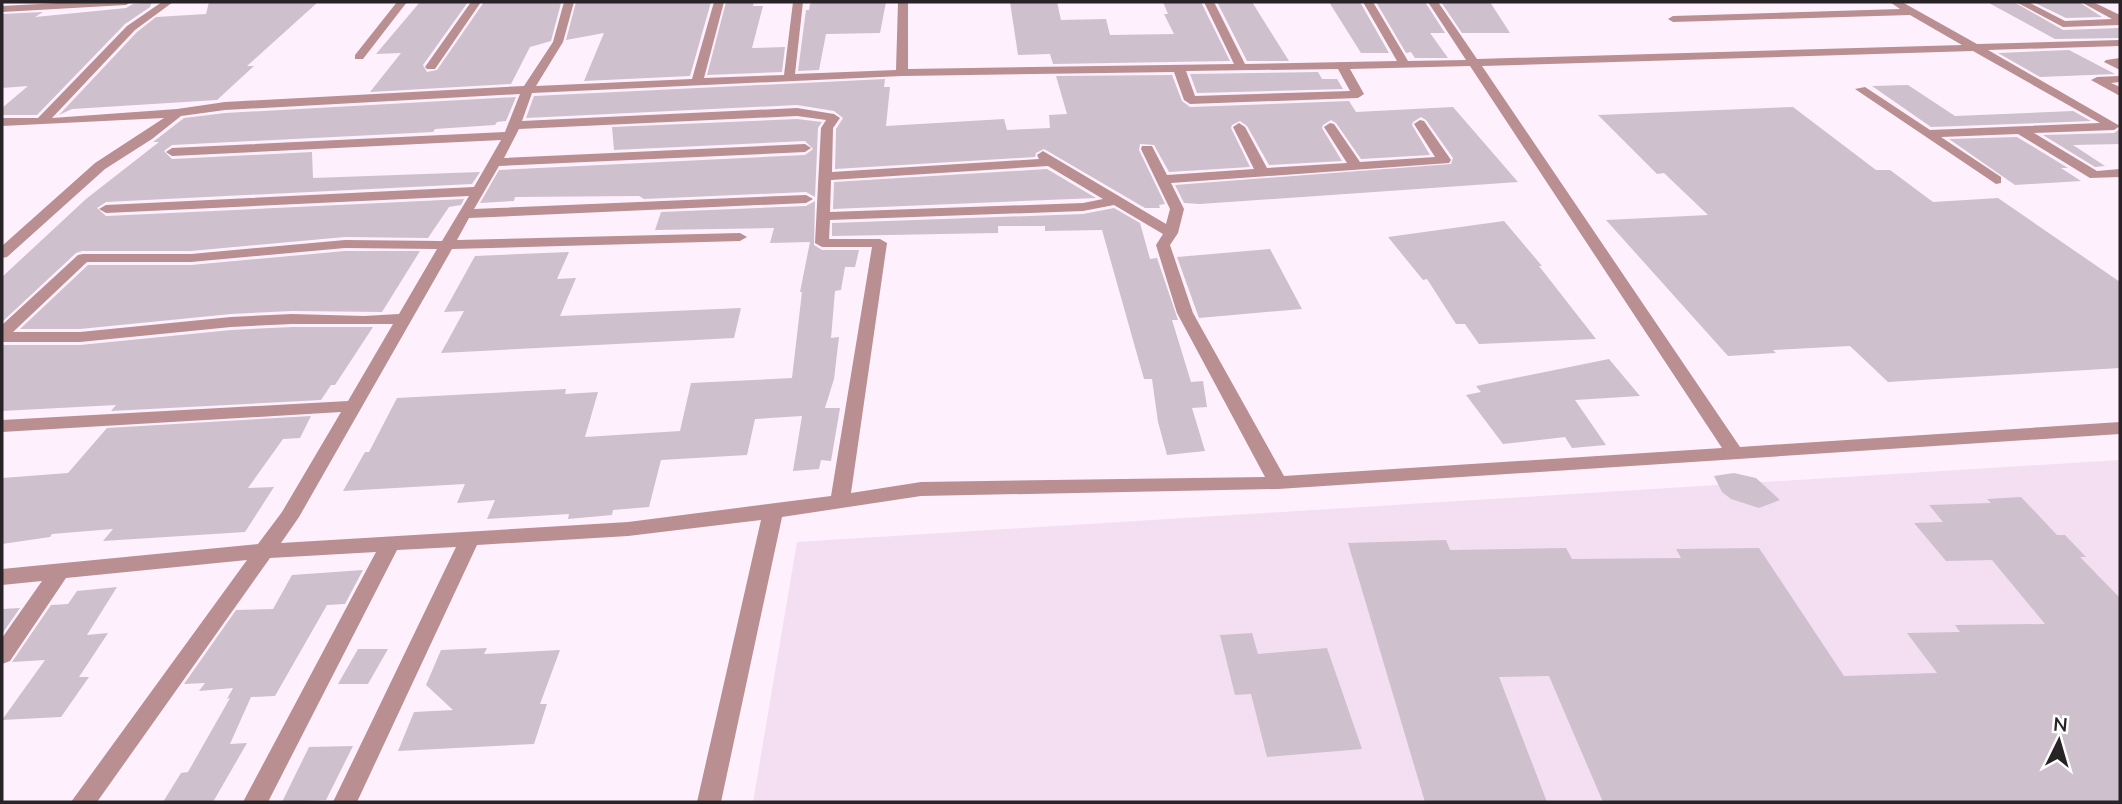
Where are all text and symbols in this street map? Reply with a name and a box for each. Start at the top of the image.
north arrow [2024,706,2094,776]
text: N [2052,711,2069,737]

